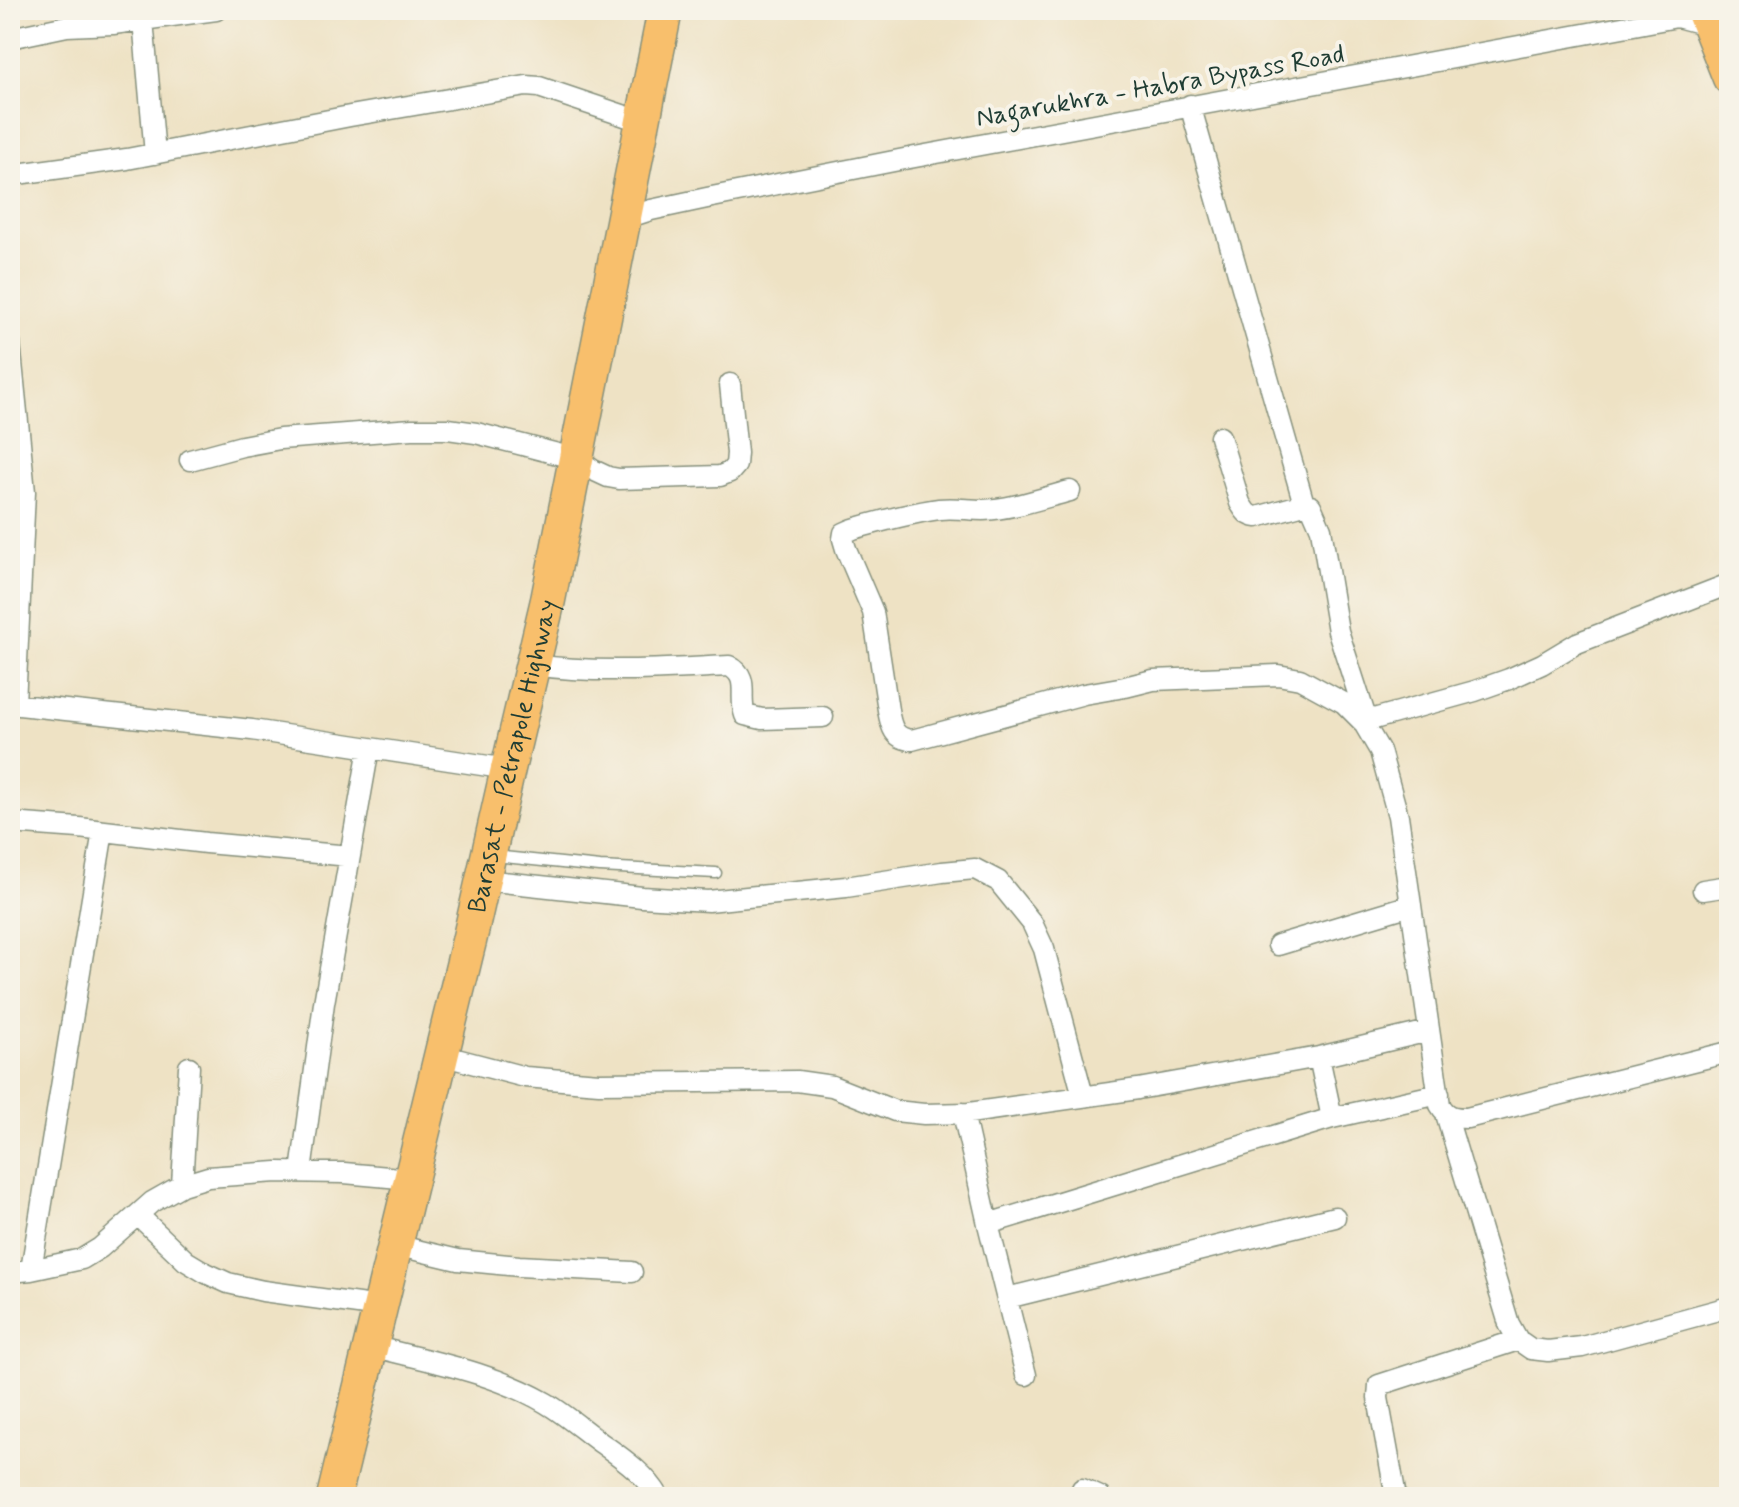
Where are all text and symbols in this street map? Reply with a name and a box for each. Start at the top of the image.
street label: Nagarukhra - Habra Bypass Road [973,38,1348,139]
street label: Barasat - Petrapole Highway [461,596,567,917]

